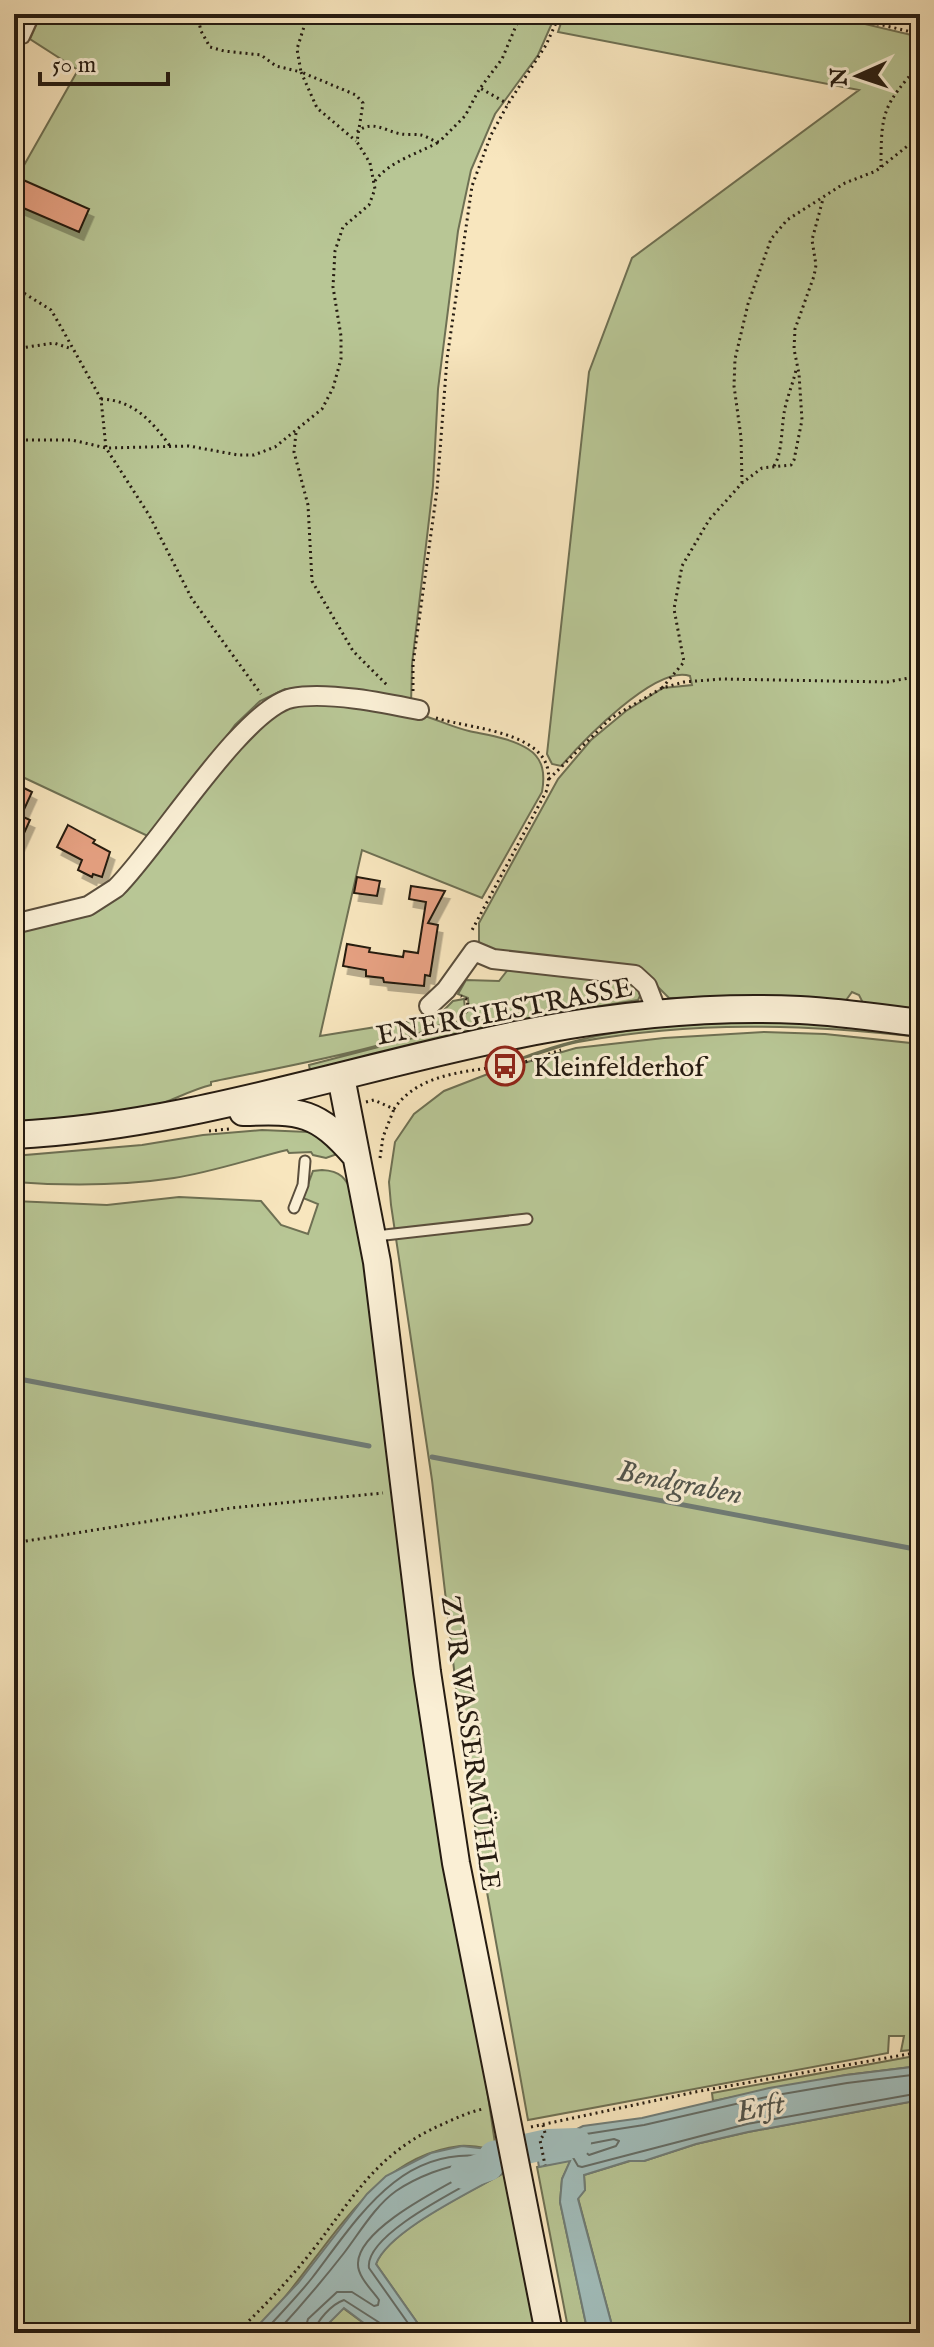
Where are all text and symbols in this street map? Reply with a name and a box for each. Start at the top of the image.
scale bar [40,36,168,86]
north arrow [818,36,898,116]
text: 50 m [52,50,96,81]
text: N [826,67,855,88]
street label: ENERGIESTRASSE [373,970,636,1054]
bus stop icon: Kleinfelderhof [484,1045,526,1087]
place label: Kleinfelderhof [533,1051,709,1086]
water label: Bendgraben [614,1453,746,1515]
street label: ZUR WASSERMÜHLE [431,1594,508,1893]
water label: Erft [732,2085,790,2133]

